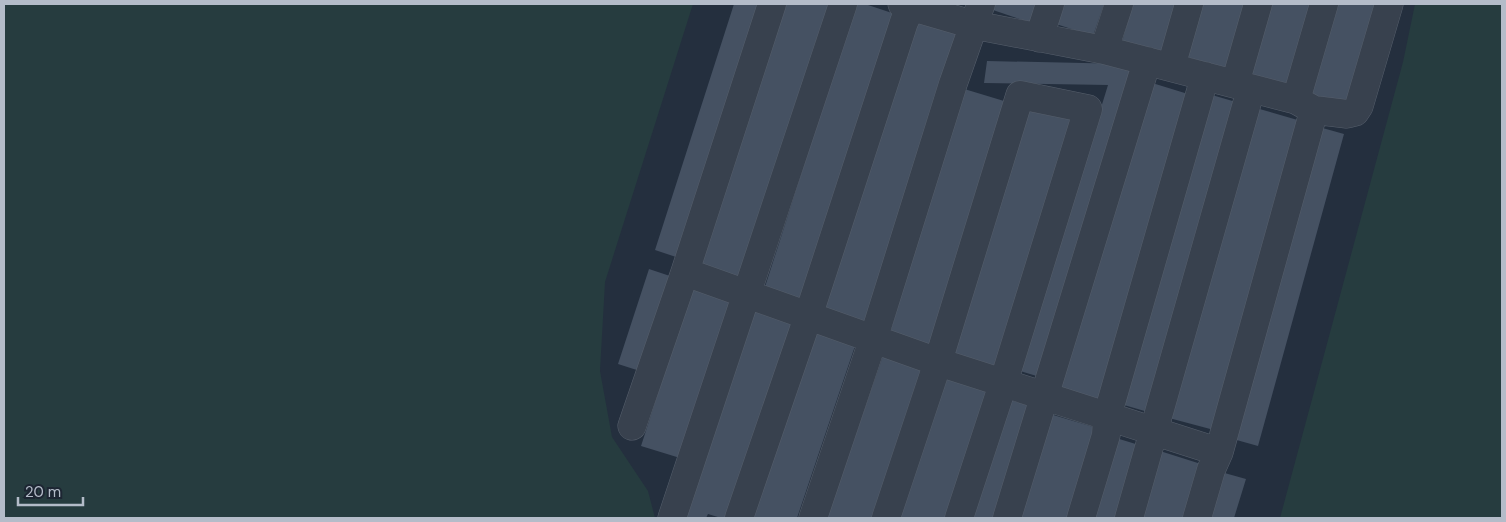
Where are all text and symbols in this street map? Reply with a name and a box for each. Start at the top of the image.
scale bar [18,474,82,506]
text: 20 m [25,482,61,502]

